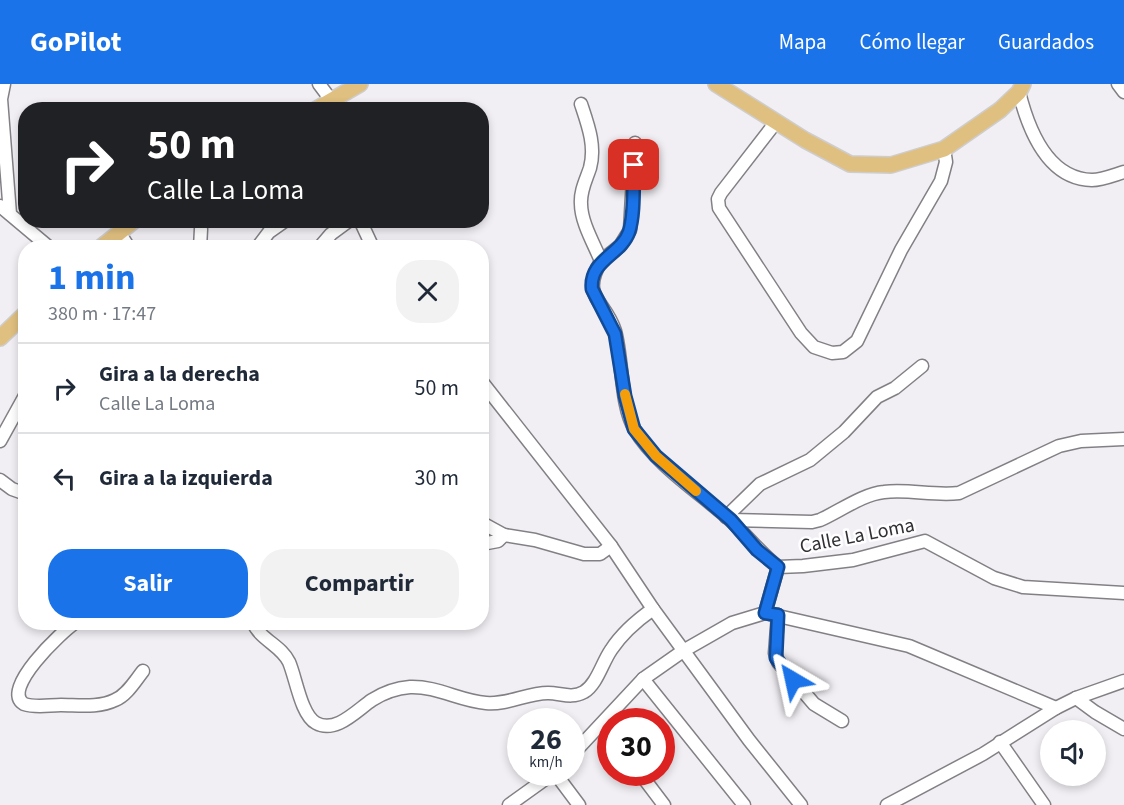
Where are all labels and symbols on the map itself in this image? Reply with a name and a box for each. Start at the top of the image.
pin [608,139,659,190]
street label: Calle La Loma [797,511,917,561]
position arrow [761,648,825,712]
speed limit sign: 30 [597,708,675,786]

